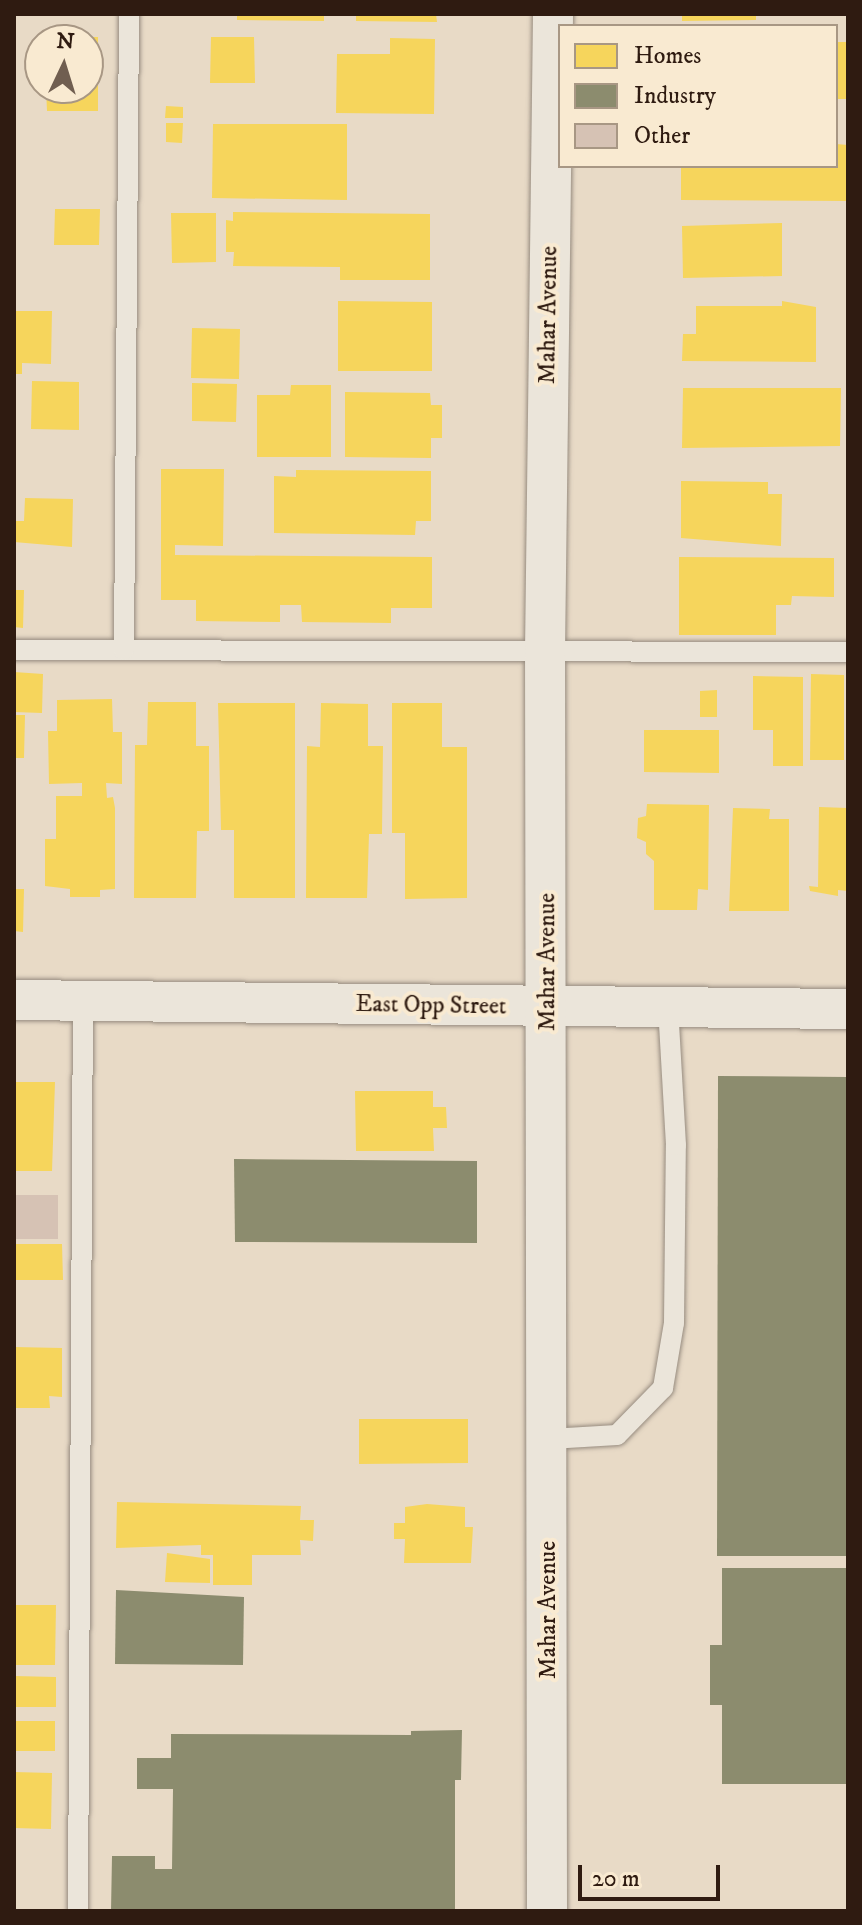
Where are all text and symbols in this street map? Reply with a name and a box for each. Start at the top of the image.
north arrow [24,24,104,104]
legend [558,24,838,168]
text: N [56,27,76,56]
text: Homes [634,41,701,71]
text: Industry [634,81,716,111]
text: Other [634,121,690,151]
street label: Mahar Avenue [533,246,565,384]
street label: Mahar Avenue [534,893,562,1031]
street label: East Opp Street [355,990,507,1022]
street label: Mahar Avenue [535,1541,563,1679]
scale bar [582,1849,724,1899]
text: 20 m [592,1864,640,1894]

